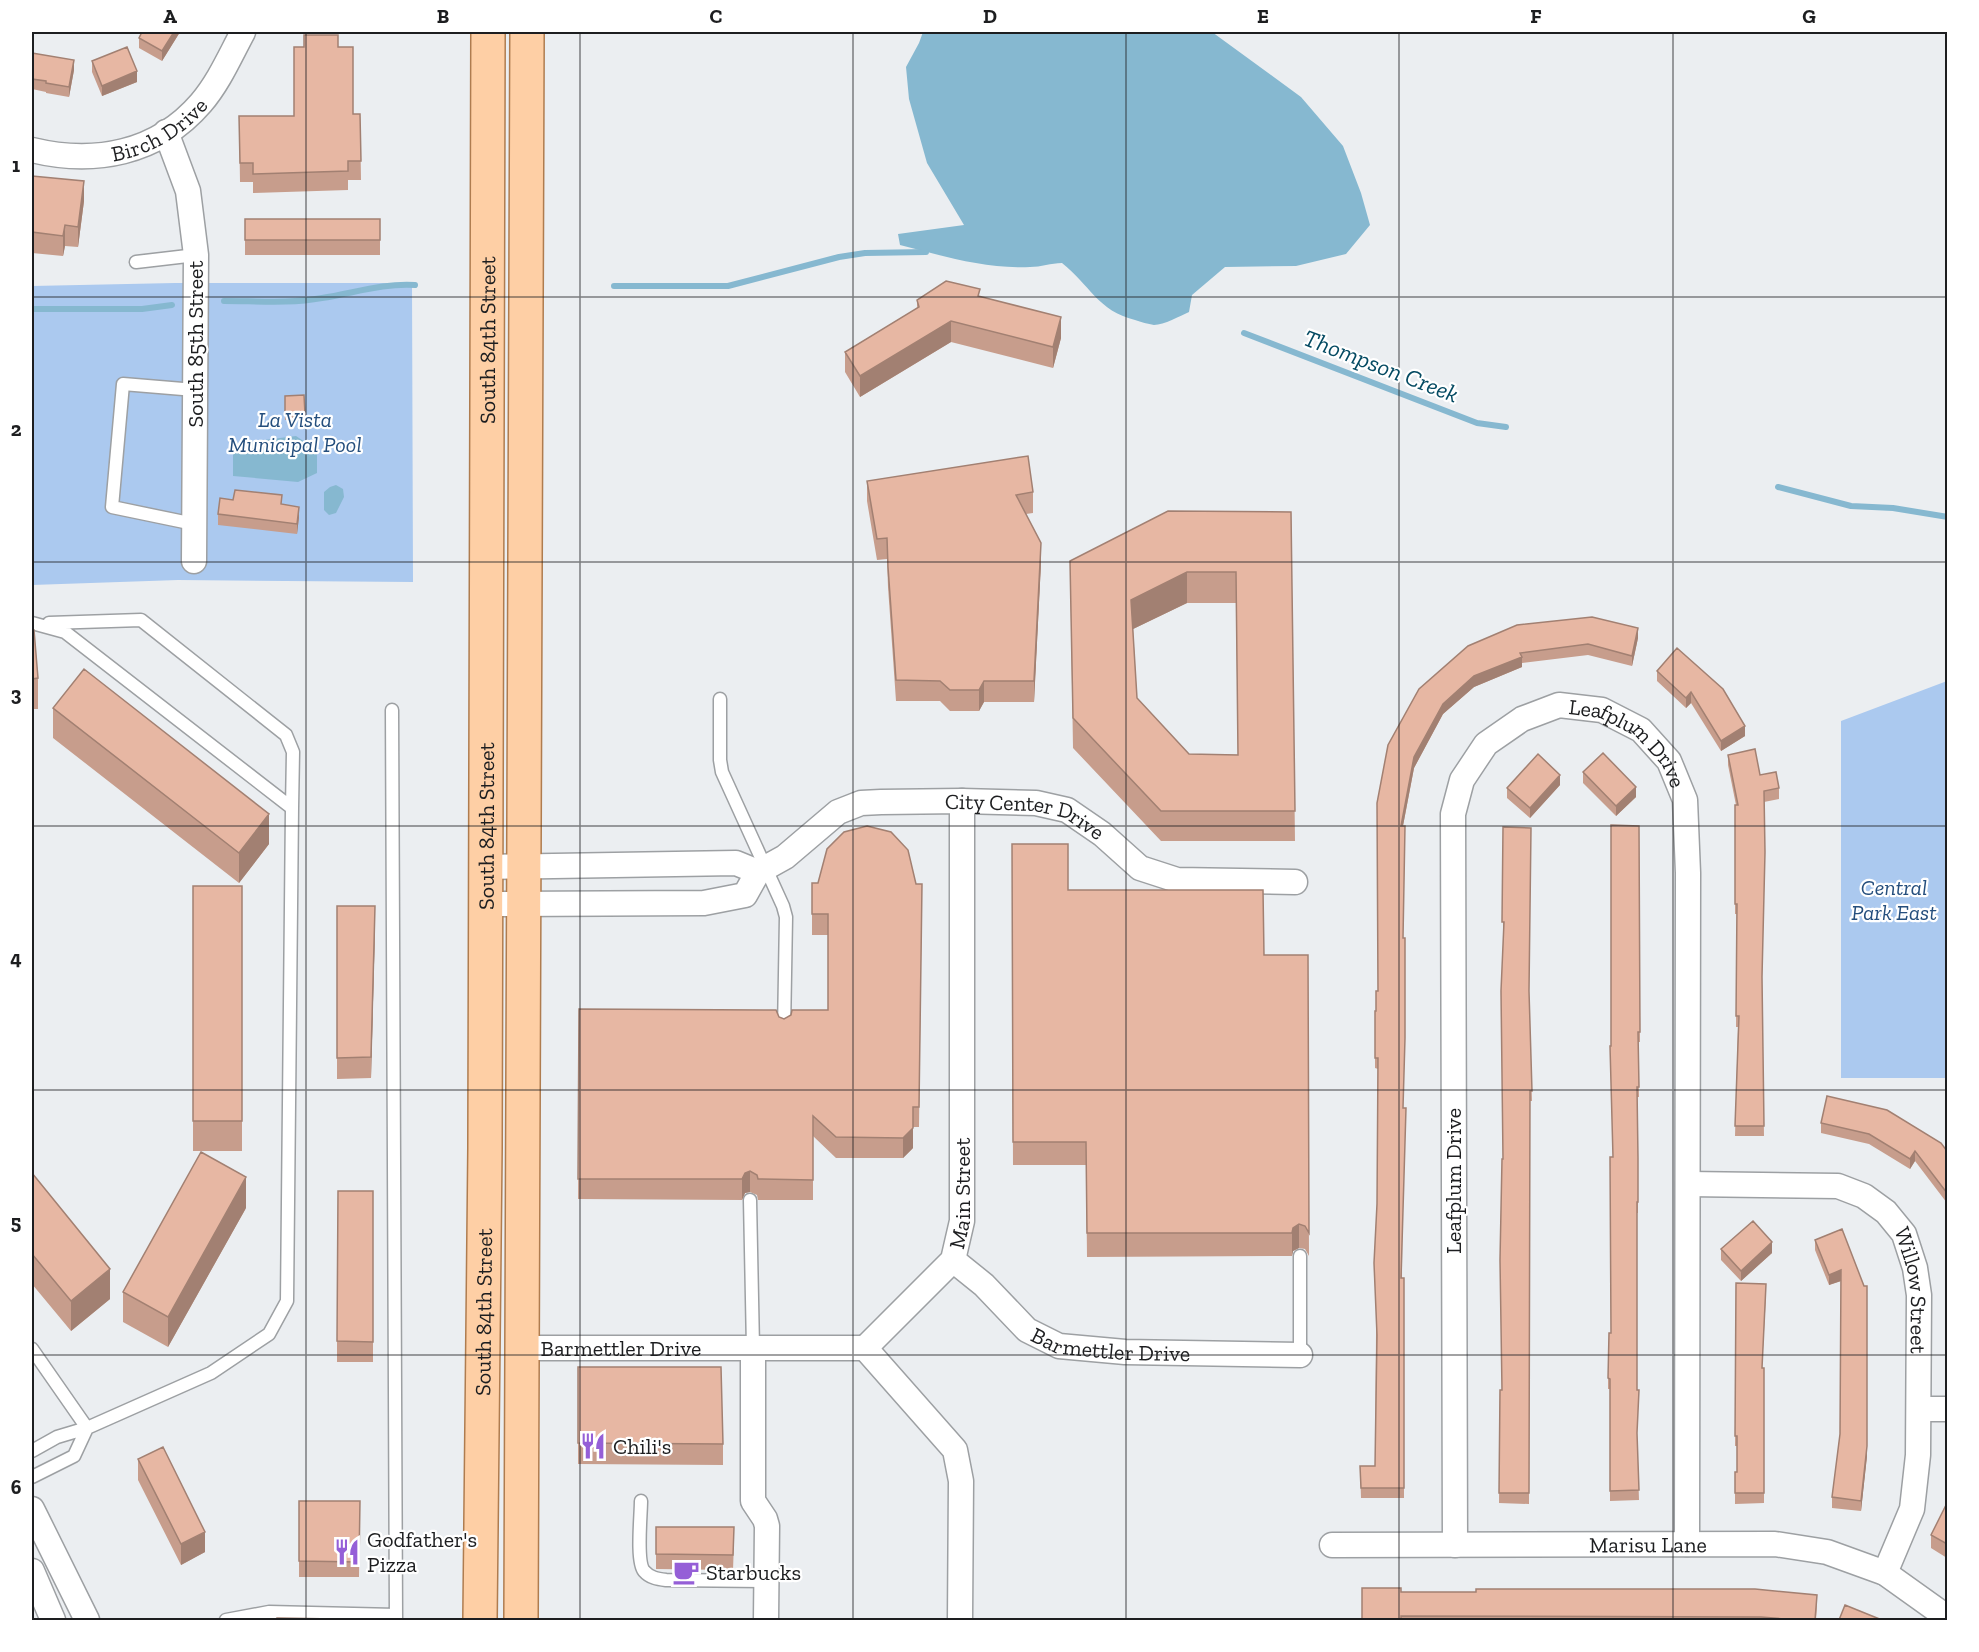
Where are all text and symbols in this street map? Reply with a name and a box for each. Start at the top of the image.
text: A [163,4,177,28]
text: B [437,4,449,28]
text: C [710,4,723,28]
text: D [983,4,997,28]
text: E [1257,4,1269,28]
text: F [1530,4,1542,28]
text: G [1802,4,1816,28]
street label: Birch Drive [109,92,213,168]
text: 1 [12,153,20,177]
street label: South 84th Street [474,255,501,424]
street label: South 85th Street [182,260,209,427]
water label: Thompson Creek [1300,323,1463,408]
park label: La Vista Municipal Pool [228,406,362,458]
text: 2 [11,417,22,441]
text: 3 [11,682,22,706]
street label: Leafplum Drive [1567,693,1691,792]
street label: South 84th Street [473,741,500,910]
street label: City Center Drive [945,788,1110,846]
park label: Central Park East [1851,874,1937,926]
text: 4 [10,946,22,970]
street label: Leafplum Drive [1440,1108,1467,1254]
street label: Main Street [943,1137,976,1252]
text: 5 [11,1210,21,1234]
street label: Willow Street [1889,1224,1932,1355]
street label: South 84th Street [469,1227,498,1396]
street label: Barmettler Drive [1027,1321,1190,1367]
street label: Barmettler Drive [541,1335,701,1362]
restaurant icon: Chili's [578,1431,608,1461]
place label: Chili's [613,1433,671,1460]
text: 6 [11,1475,22,1499]
place label: Godfather's Pizza [367,1526,477,1578]
street label: Marisu Lane [1589,1531,1707,1558]
restaurant icon: Godfather's Pizza [332,1537,362,1567]
cafe icon: Starbucks [671,1557,701,1587]
place label: Starbucks [706,1559,801,1586]

